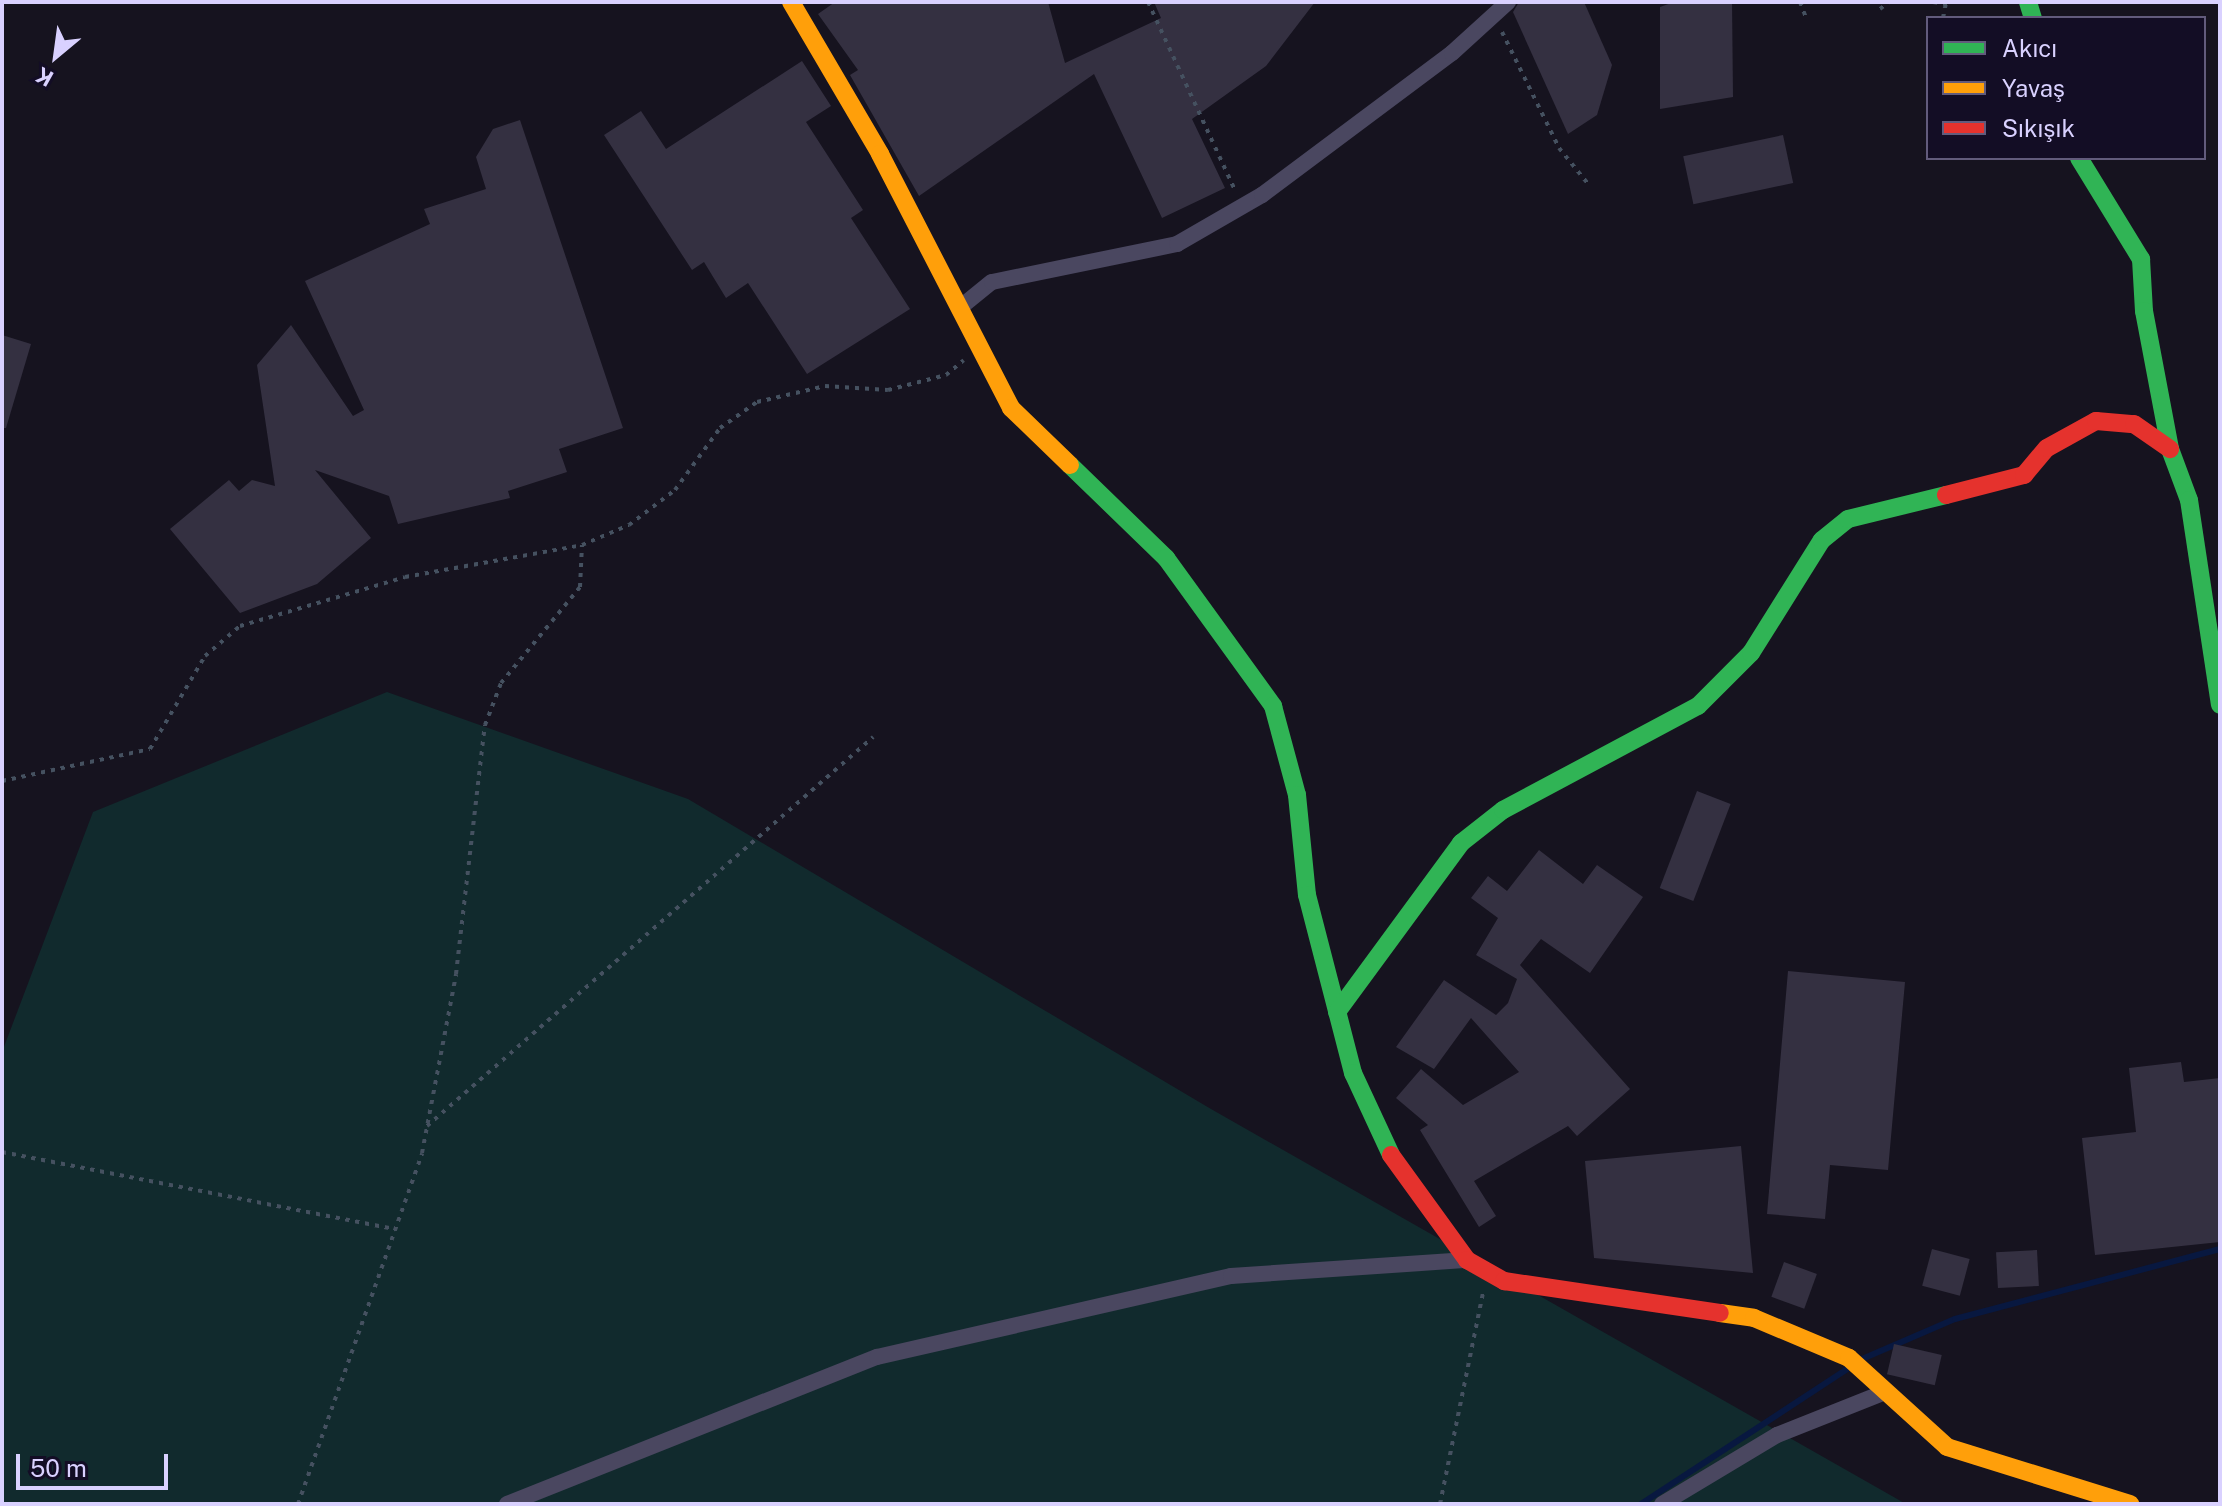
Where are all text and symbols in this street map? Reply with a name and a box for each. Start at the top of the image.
north arrow [16,16,96,96]
legend [1926,16,2206,160]
text: Akıcı [2002,34,2057,62]
text: K [31,62,58,92]
text: Yavaş [2002,74,2065,102]
text: Sıkışık [2002,114,2075,142]
scale bar [20,1438,172,1488]
text: 50 m [30,1454,87,1482]

